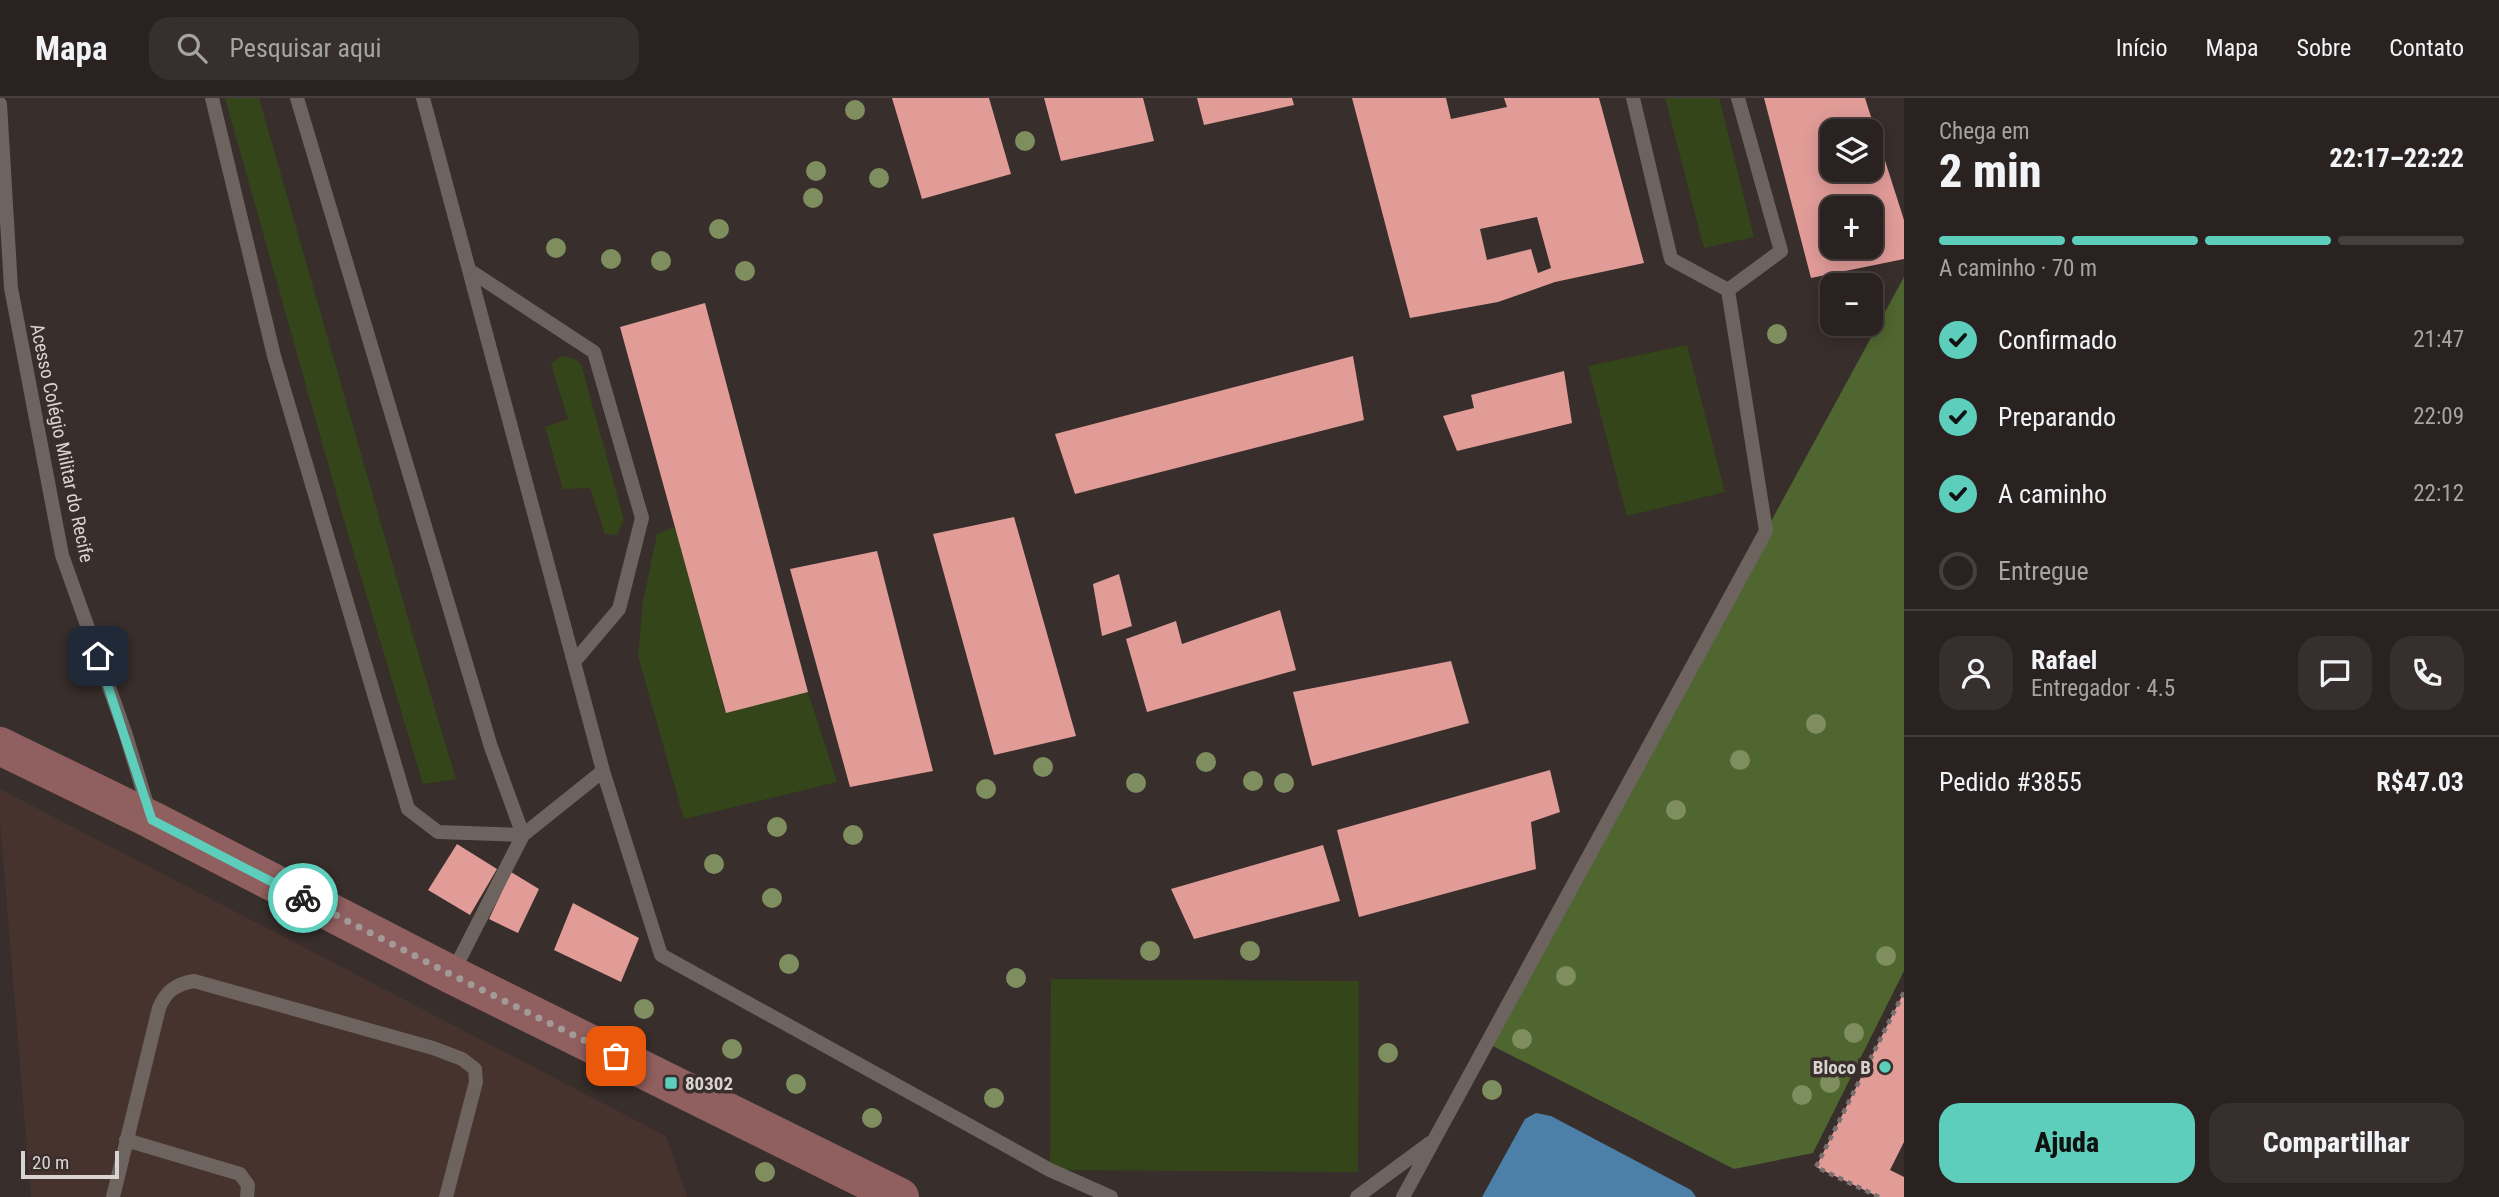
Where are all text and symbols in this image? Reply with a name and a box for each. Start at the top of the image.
search box [149,17,639,80]
text: Mapa [35,29,107,68]
icon: search [173,29,211,67]
text: Pesquisar aqui [229,33,382,63]
text: Início [2116,34,2168,62]
text: Mapa [2206,34,2259,62]
text: Sobre [2297,34,2351,62]
text: Contato [2389,34,2464,62]
text: Chega em [1939,118,2030,145]
map controls [1820,119,1883,336]
button: layers [1820,119,1883,182]
text: 22:17–22:22 [2330,143,2464,173]
text: 2 min [1939,144,2042,198]
button: + [1820,196,1883,259]
text: A caminho · 70 m [1939,255,2097,282]
button: − [1820,273,1883,336]
icon: check [1939,321,1977,359]
street label: Acesso Colégio Militar do Recife [25,322,99,565]
text: Confirmado [1998,325,2117,355]
text: 21:47 [2413,326,2464,353]
icon: check [1939,398,1977,436]
text: Preparando [1998,402,2116,432]
text: 22:09 [2413,403,2464,430]
icon: check [1939,475,1977,513]
text: A caminho [1998,479,2107,509]
text: 22:12 [2413,480,2464,507]
text: Entregue [1998,556,2089,586]
pin [68,626,128,686]
button: person [1939,636,2013,710]
button: chat [2298,636,2372,710]
button: phone [2390,636,2464,710]
icon: home [79,637,117,675]
text: Rafael [2031,645,2097,675]
text: Entregador · 4.5 [2031,675,2175,702]
text: Pedido #3855 [1939,767,2082,797]
text: R$47.03 [2376,767,2464,797]
courier [268,863,338,933]
icon: bike [284,879,322,917]
pin [586,1026,646,1086]
icon: bag [597,1037,635,1075]
place label: Bloco B [1813,1056,1871,1079]
marker: Bloco B [1877,1059,1893,1075]
place label: 80302 [685,1072,733,1095]
marker: 80302 [663,1075,679,1091]
button: Ajuda [1939,1103,2195,1183]
button: Compartilhar [2209,1103,2464,1183]
scale bar [21,1148,119,1180]
text: 20 m [32,1151,69,1174]

